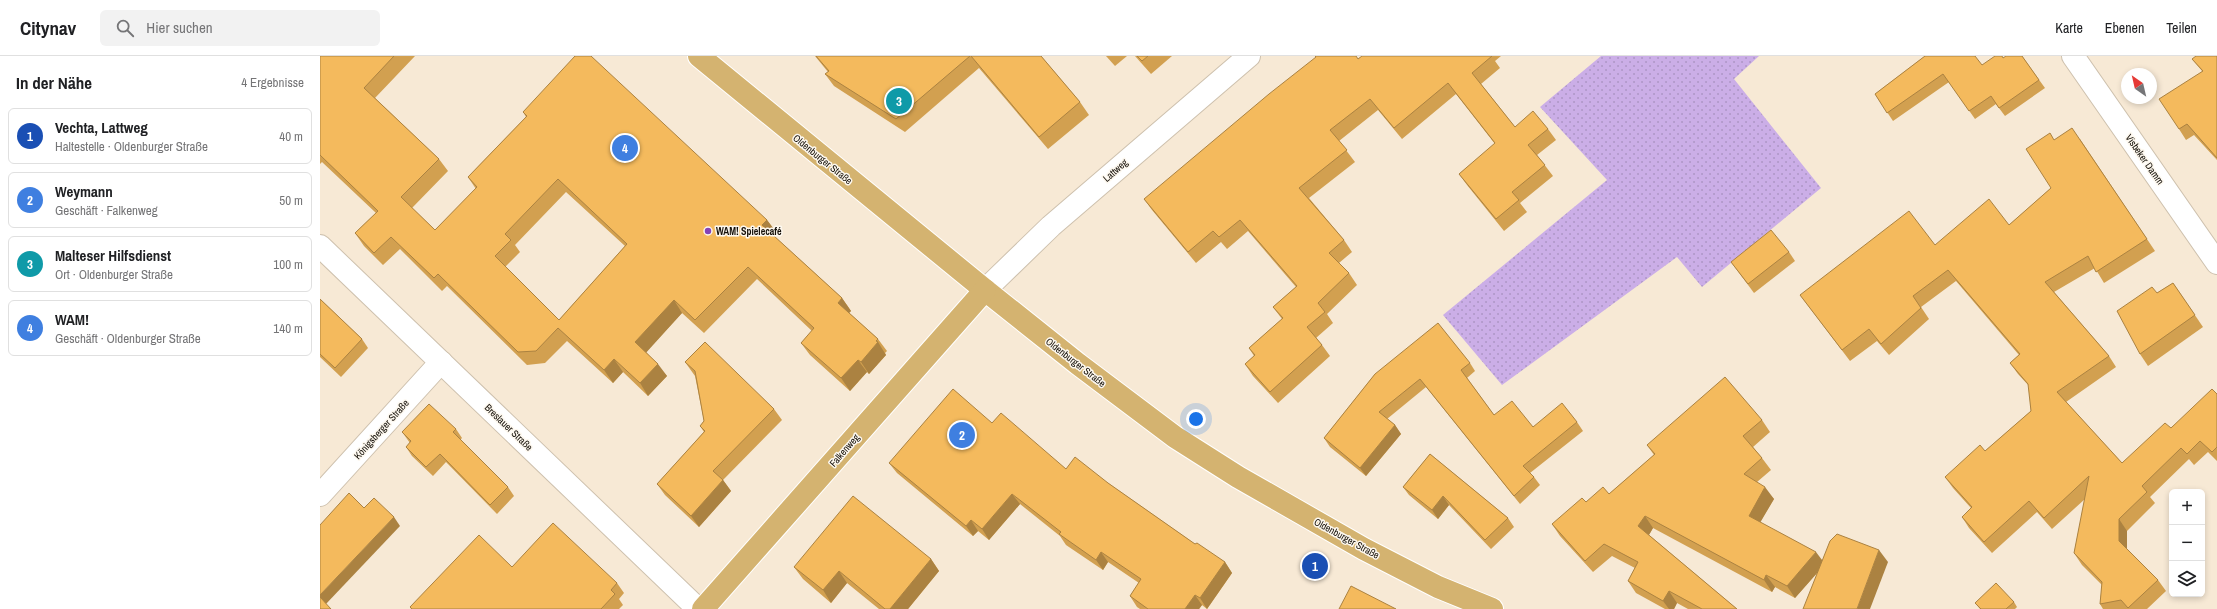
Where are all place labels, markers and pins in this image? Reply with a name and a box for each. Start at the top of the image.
pin: 3 [886,86,912,116]
pin: 4 [612,133,638,163]
place label: WAM! Spielecafé [716,225,782,238]
marker: WAM! Spielecafé [703,226,713,236]
pin: 2 [949,420,975,450]
pin: 1 [1302,551,1328,581]

